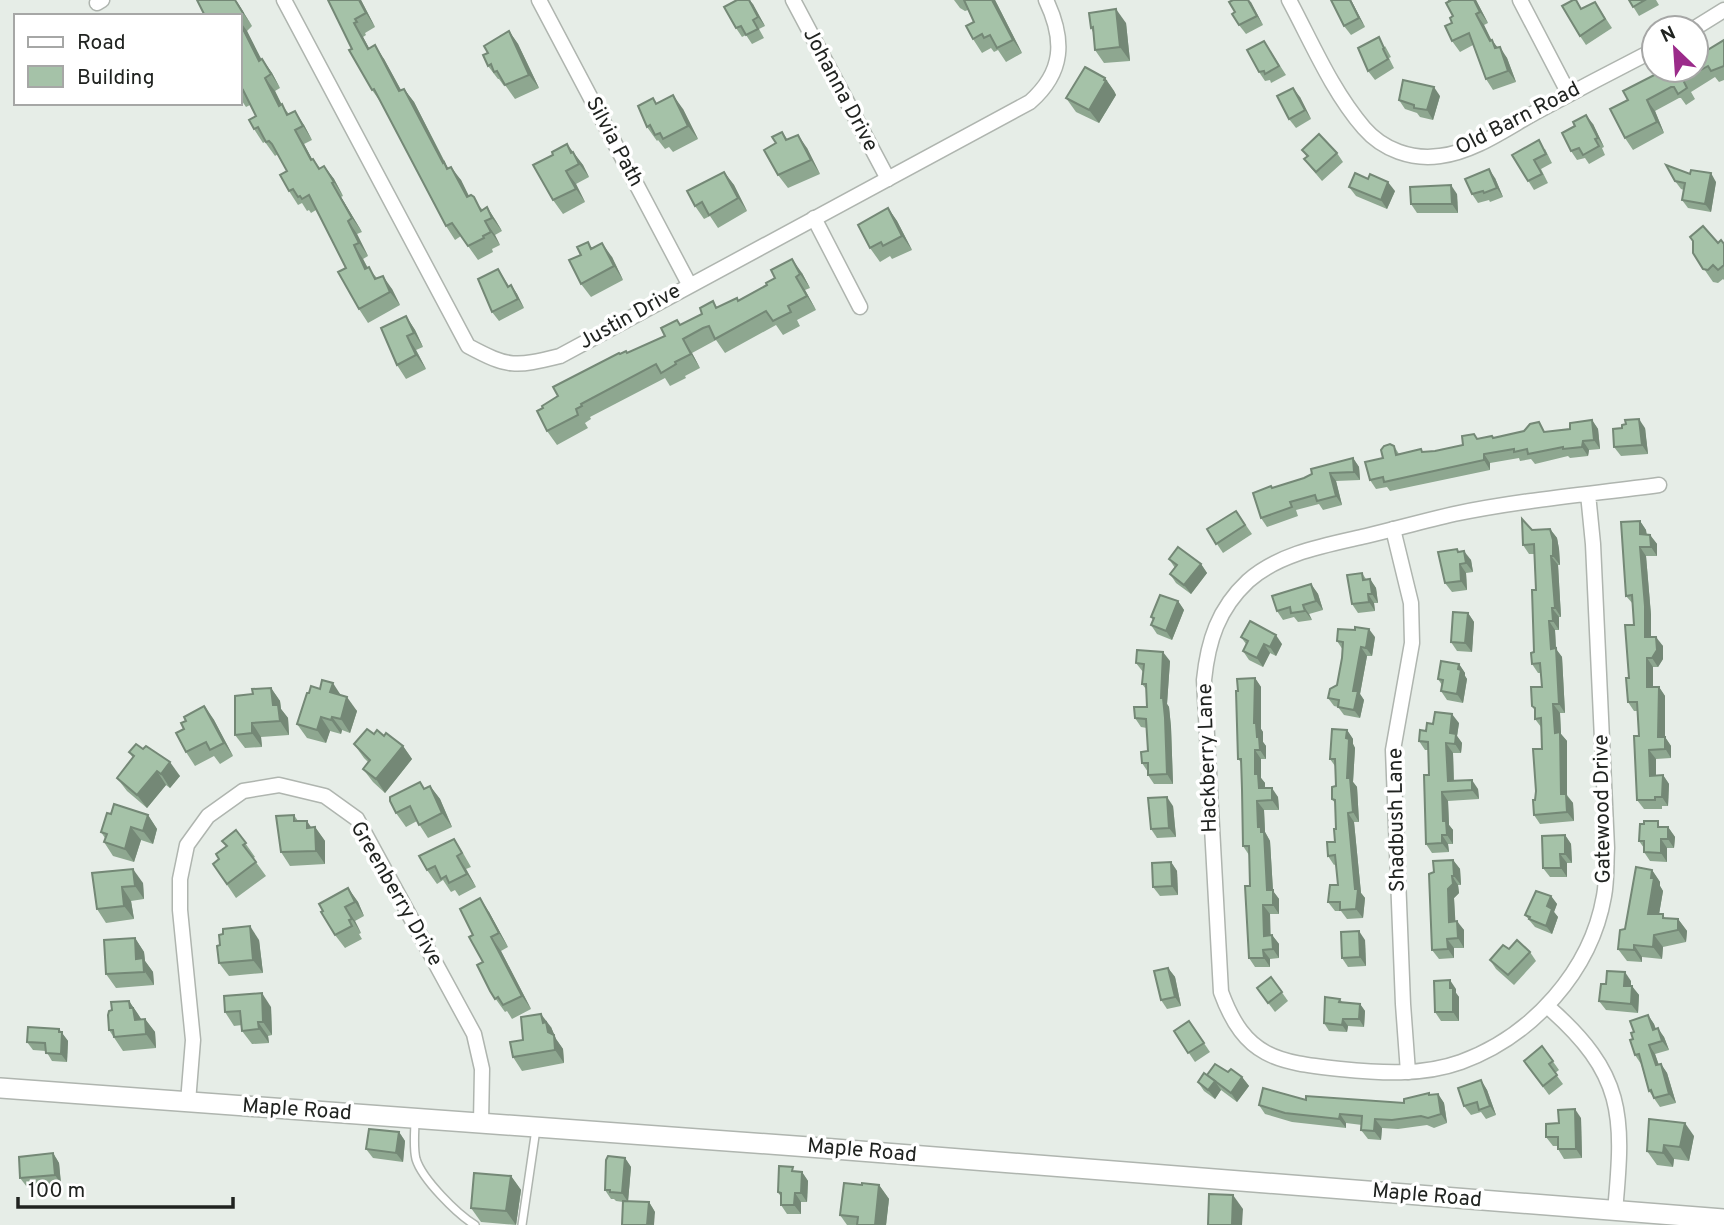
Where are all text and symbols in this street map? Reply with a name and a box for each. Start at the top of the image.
legend [14,14,242,105]
north arrow [1640,14,1710,84]
text: N [1657,22,1680,49]
street label: Johanna Drive [796,24,884,156]
text: Road [77,30,126,57]
text: Building [77,65,155,92]
street label: Old Barn Road [1451,76,1585,162]
street label: Silvia Path [579,92,649,192]
street label: Justin Drive [574,278,686,356]
street label: Hackberry Lane [1192,683,1224,833]
street label: Gatewood Drive [1588,734,1618,884]
street label: Shadbush Lane [1382,748,1412,892]
street label: Greenberry Drive [344,817,448,971]
street label: Maple Road [241,1093,353,1127]
street label: Maple Road [806,1133,918,1169]
scale bar [18,1166,233,1210]
text: 100 m [28,1178,85,1205]
street label: Maple Road [1371,1178,1483,1214]

